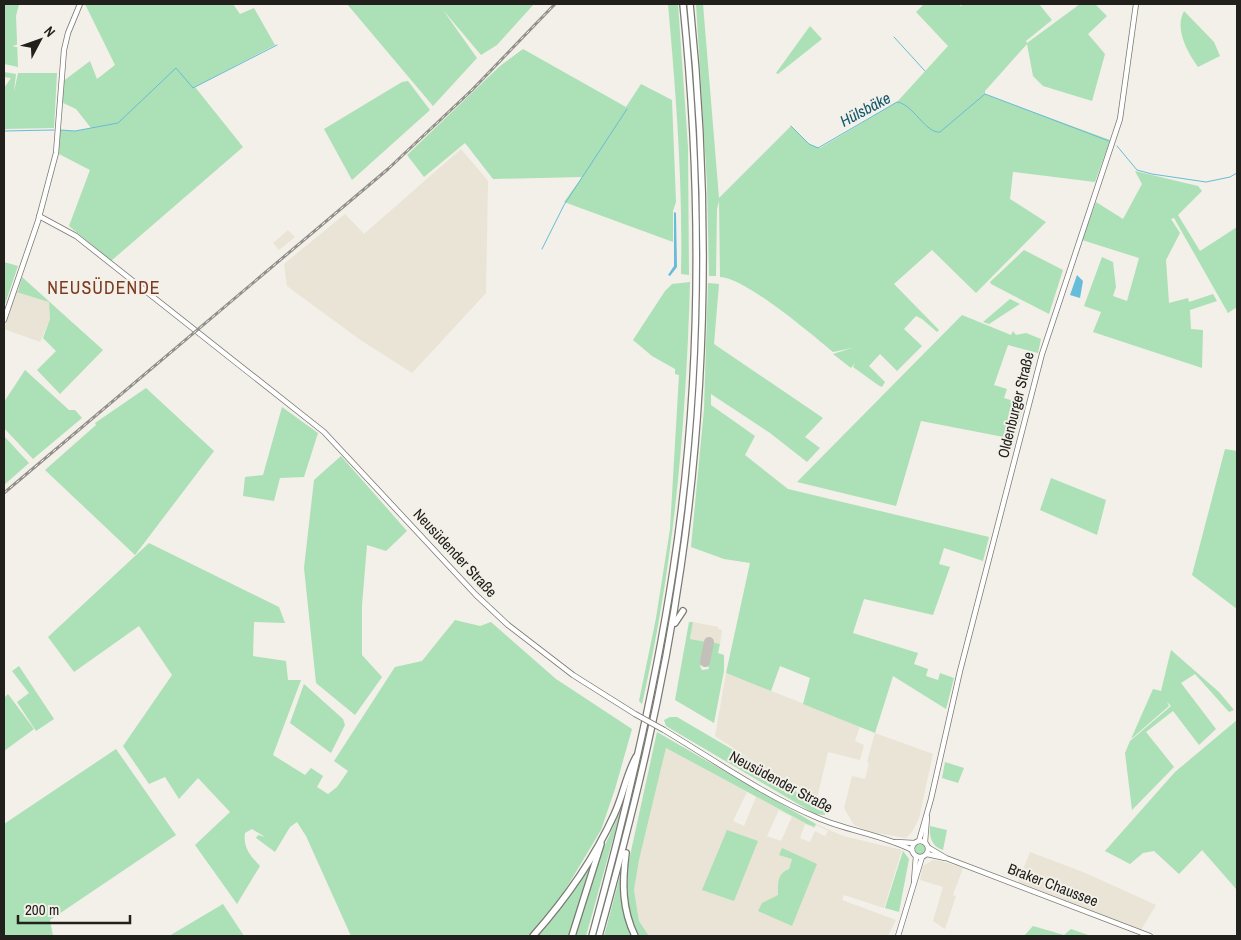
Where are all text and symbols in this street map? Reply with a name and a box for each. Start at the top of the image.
north arrow [15,15,65,65]
text: N [40,22,59,41]
water label: Hülsbäke [836,86,894,132]
district label: NEUSÜDENDE [47,275,161,300]
street label: Oldenburger Straße [992,349,1039,460]
street label: Neusüdender Straße [409,504,502,602]
street label: Neusüdender Straße [726,745,837,818]
street label: Braker Chaussee [1005,858,1101,911]
scale bar [18,892,130,924]
text: 200 m [25,899,59,920]

